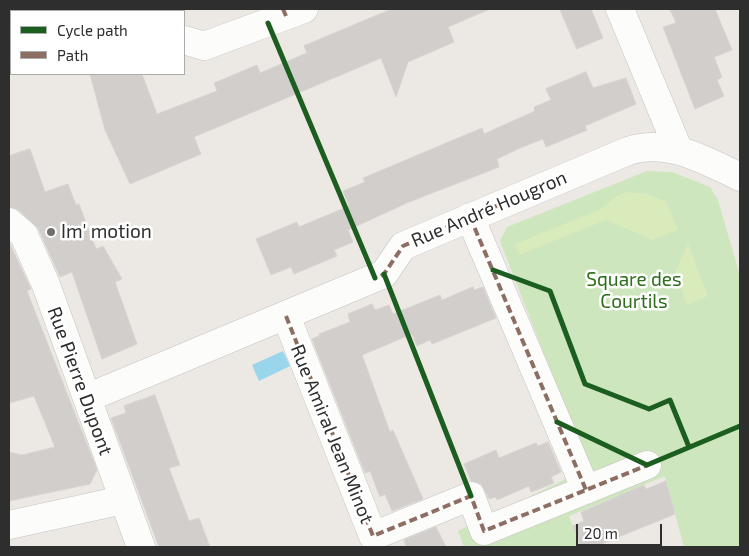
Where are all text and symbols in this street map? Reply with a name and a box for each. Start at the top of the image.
legend [10,10,185,75]
text: Cycle path [57,21,128,39]
text: Path [57,46,88,64]
street label: Rue André Hougron [408,166,570,252]
place label: Im' motion [61,221,152,243]
marker: Im' motion [45,226,57,238]
park label: Square des Courtils [586,269,682,313]
street label: Rue Pierre Dupont [43,304,117,458]
street label: Rue Amiral Jean Minot [286,341,378,527]
scale bar [579,514,665,546]
text: 20 m [584,524,618,542]

